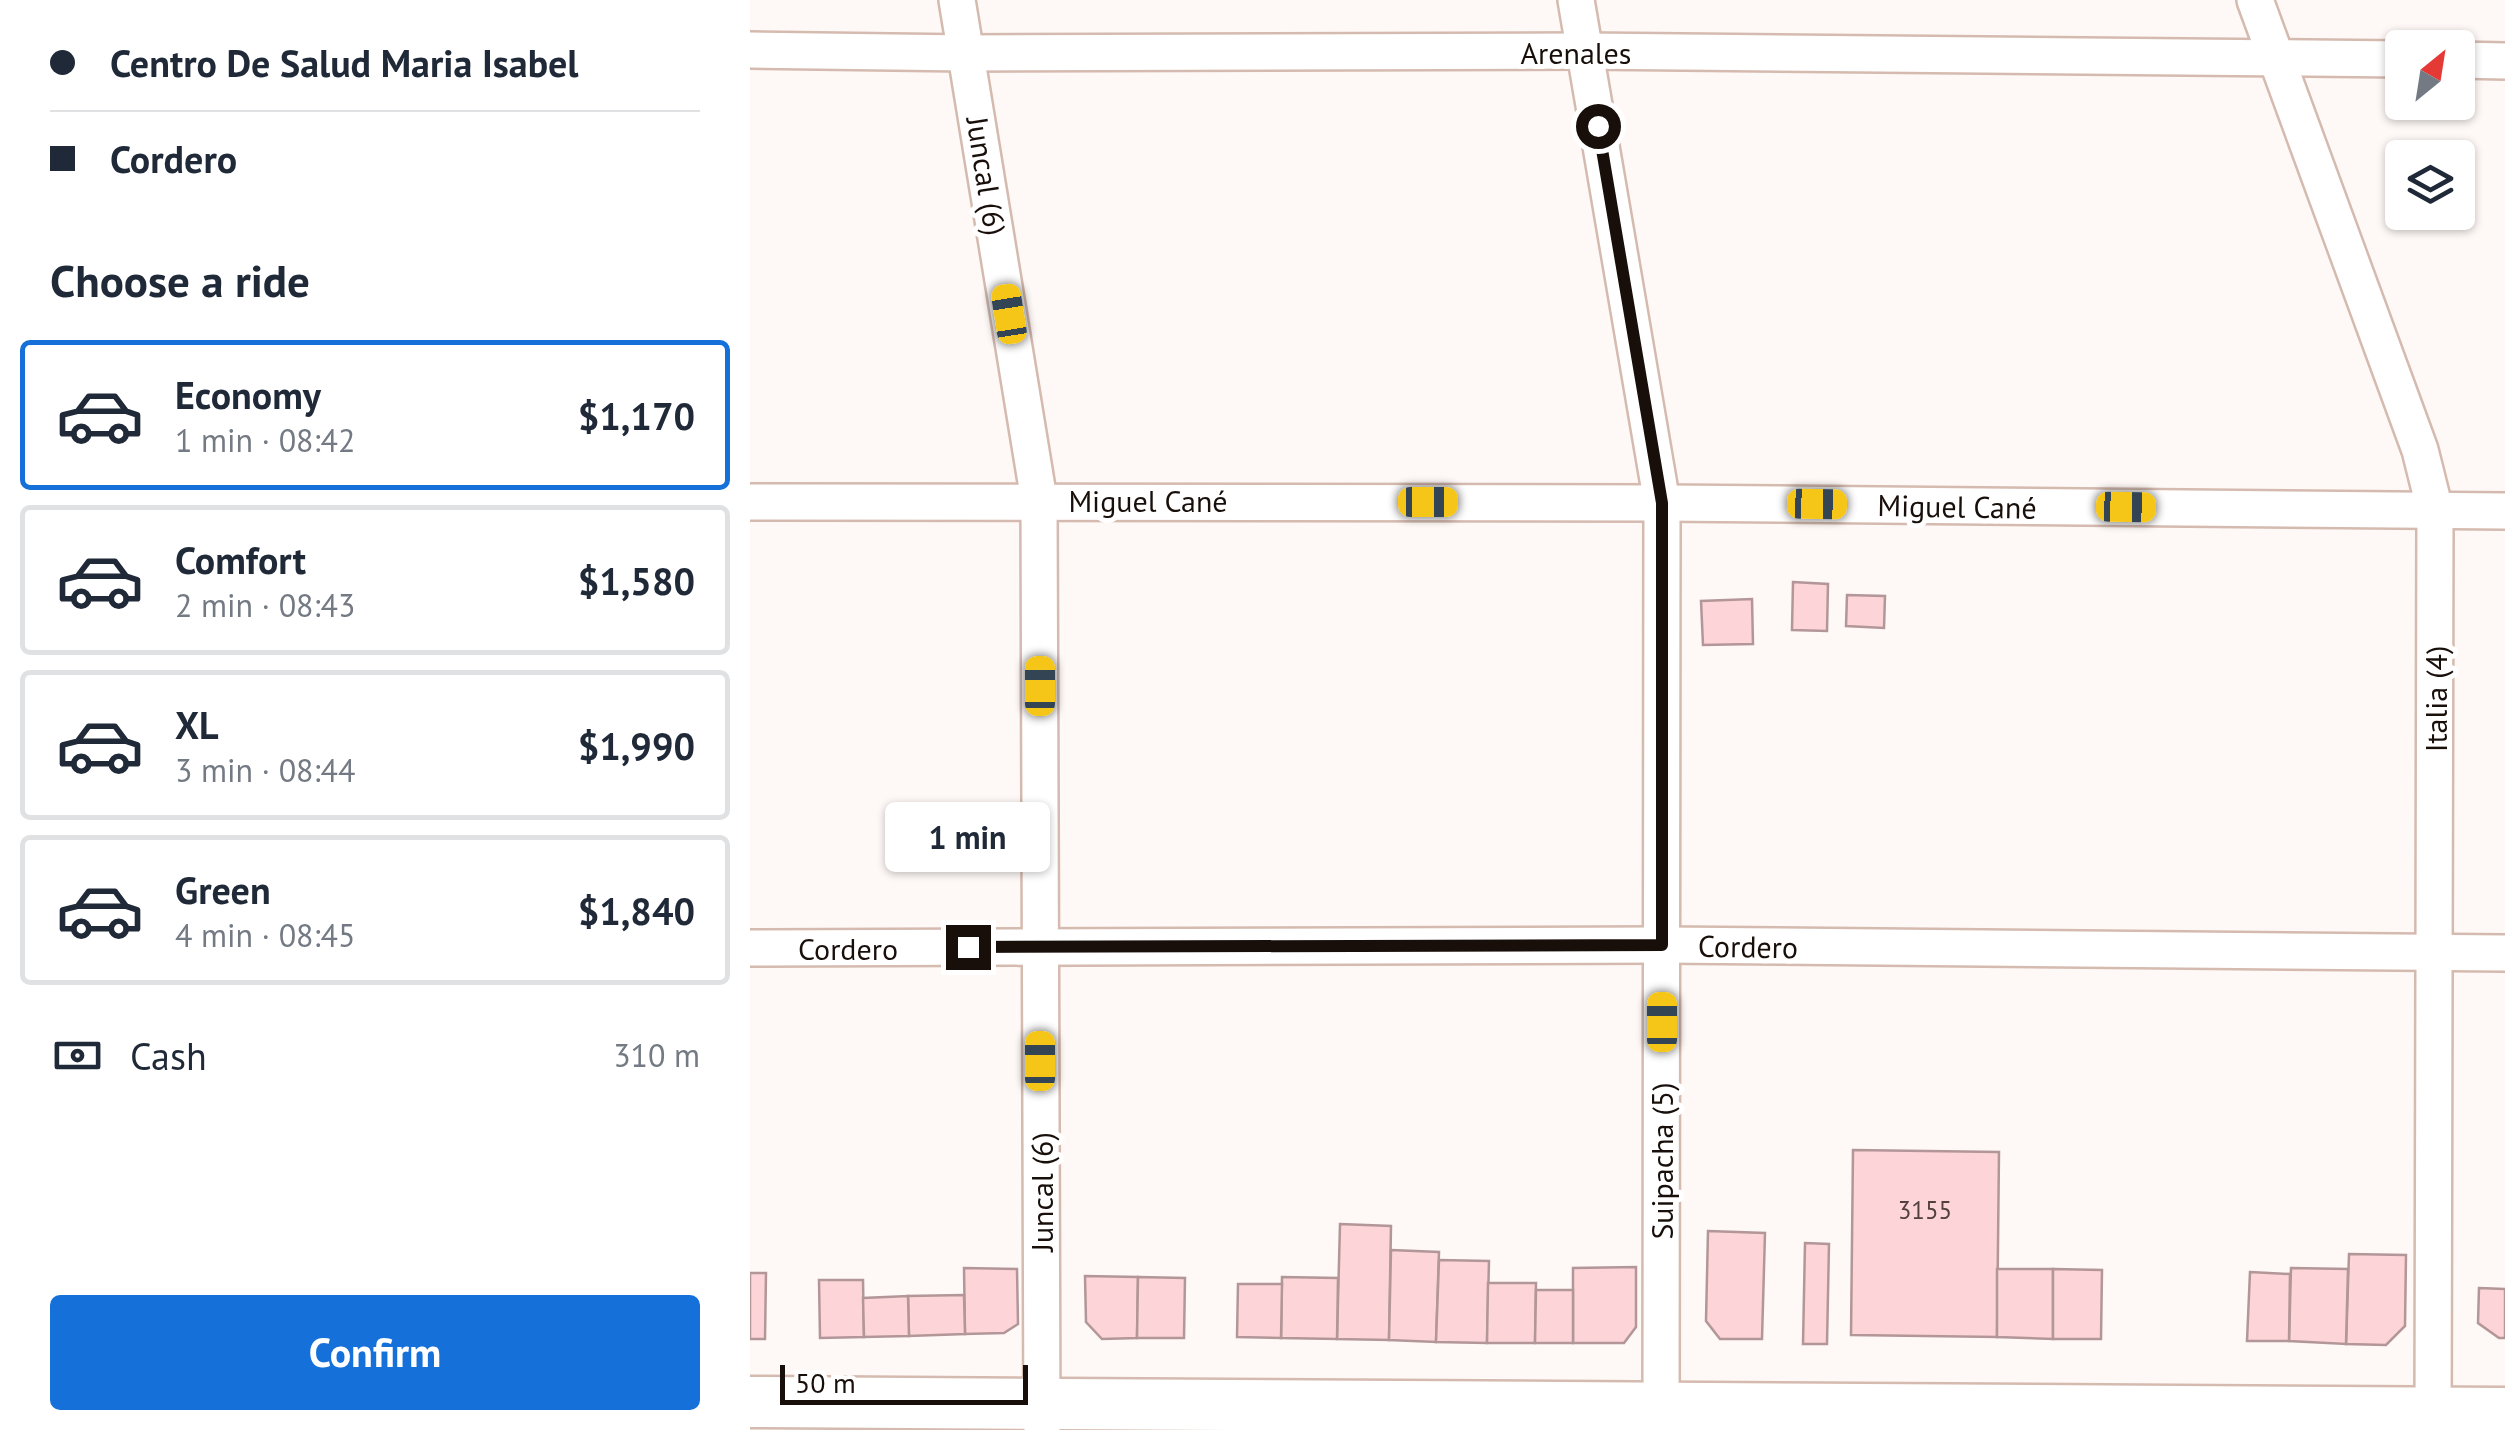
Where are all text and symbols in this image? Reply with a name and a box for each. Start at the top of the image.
north arrow [2385,30,2475,120]
map controls [2385,30,2475,230]
street label: Arenales [1521,33,1631,72]
text: Centro De Salud Maria Isabel [110,38,579,87]
route start [1576,104,1621,149]
street label: Juncal (6) [958,112,1016,238]
text: Cordero [110,134,237,183]
button: layers [2385,140,2475,230]
text: Choose a ride [50,251,310,309]
car [989,282,1029,346]
icon: car [55,370,145,460]
text: Economy [175,370,321,419]
text: $1,170 [578,391,695,440]
text: 1 min · 08:42 [175,419,355,461]
street label: Miguel Cané [1068,481,1228,520]
street label: Miguel Cané [1877,485,2037,527]
car [1398,487,1458,517]
car [1787,488,1847,520]
car [2096,491,2156,523]
icon: car [55,535,145,625]
text: Comfort [175,535,306,584]
text: $1,580 [578,556,695,605]
text: 2 min · 08:43 [175,584,355,626]
street label: Italia (4) [2416,646,2455,752]
car [1025,656,1055,716]
icon: car [55,700,145,790]
text: XL [175,700,219,749]
text: $1,990 [578,721,695,770]
text: 3 min · 08:44 [175,749,355,791]
callout: 1 min [886,802,1050,872]
text: 1 min [928,816,1007,858]
icon: car [55,865,145,955]
text: Green [175,865,271,914]
text: $1,840 [578,886,695,935]
text: 4 min · 08:45 [175,914,355,956]
route end [946,925,991,970]
street label: Cordero [1698,926,1798,966]
street label: Cordero [798,929,898,968]
car [1647,992,1677,1052]
icon: cash [50,1028,105,1083]
text: Cash [130,1031,207,1080]
car [1025,1031,1055,1091]
text: 310 m [613,1034,700,1076]
street label: Suipacha (5) [1642,1082,1681,1240]
street label: Juncal (6) [1022,1132,1061,1254]
house number: 3155 [1898,1194,1952,1226]
button: Confirm [50,1295,700,1410]
scale bar [780,1360,1028,1404]
text: 50 m [795,1364,856,1401]

